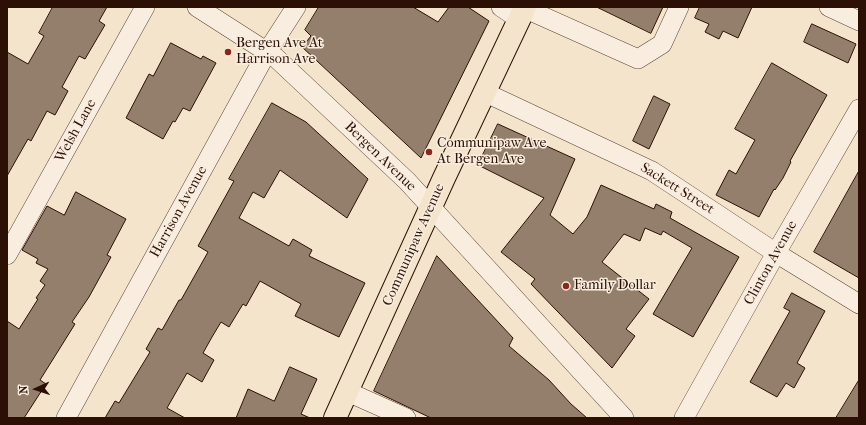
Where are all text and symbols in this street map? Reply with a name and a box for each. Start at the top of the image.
place label: Bergen Ave At Harrison Ave [236,36,323,68]
marker: Bergen Ave At Harrison Ave [223,47,233,57]
street label: Welsh Lane [52,97,100,165]
street label: Bergen Avenue [341,119,419,195]
place label: Communipaw Ave At Bergen Ave [437,136,546,168]
marker: Communipaw Ave At Bergen Ave [424,147,434,157]
street label: Sackett Street [637,160,717,218]
street label: Harrison Avenue [147,163,211,261]
street label: Communipaw Avenue [379,181,449,309]
street label: Clinton Avenue [741,218,801,308]
place label: Family Dollar [574,278,656,294]
marker: Family Dollar [561,281,571,291]
north arrow [16,369,56,409]
text: N [17,385,30,394]

